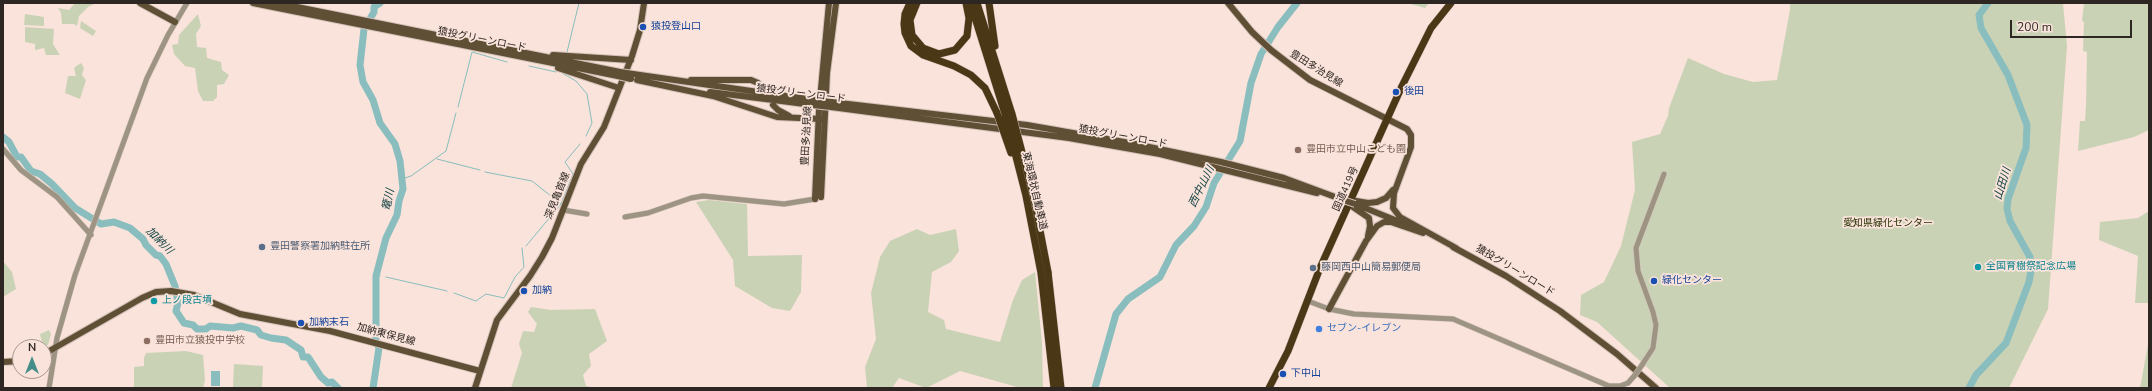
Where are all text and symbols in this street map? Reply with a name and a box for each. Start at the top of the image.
scale bar [2012,12,2134,38]
text: 200 m [2017,19,2052,35]
place label: 猿投登山口 [651,21,701,33]
marker: 猿投登山口 [638,22,648,32]
street label: 猿投グリーンロード [437,26,527,54]
street label: 豊田多治見線 [1287,48,1345,90]
street label: 猿投グリーンロード [756,83,846,105]
place label: 後田 [1404,86,1424,98]
marker: 後田 [1391,87,1401,97]
street label: 豊田多治見線 [799,106,815,166]
street label: 猿投グリーンロード [1078,123,1168,151]
place label: 豊田市立中山こども園 [1306,144,1406,156]
marker: 豊田市立中山こども園 [1293,145,1303,155]
street label: 東海環状自動車道 [1019,151,1049,231]
water label: 西中山川 [1186,164,1218,210]
street label: 国道419号 [1331,165,1361,213]
water label: 山田川 [1992,166,2014,202]
street label: 深見亀首線 [543,171,573,221]
water label: 篭川 [380,188,398,212]
park label: 愛知県緑化センター [1843,218,1933,230]
water label: 加納川 [143,225,175,257]
place label: 豊田警察署加納駐在所 [270,241,370,253]
marker: 豊田警察署加納駐在所 [257,242,267,252]
street label: 猿投グリーンロード [1473,243,1557,299]
place label: 全国育樹祭記念広場 [1986,261,2076,273]
place label: 藤岡西中山簡易郵便局 [1321,262,1421,274]
marker: 全国育樹祭記念広場 [1973,262,1983,272]
marker: 藤岡西中山簡易郵便局 [1308,263,1318,273]
place label: 緑化センター [1662,275,1722,287]
marker: 緑化センター [1649,276,1659,286]
place label: 加納 [532,285,552,297]
marker: 加納 [519,286,529,296]
place label: 上ノ段古墳 [162,295,212,307]
marker: 上ノ段古墳 [149,296,159,306]
place label: 加納末石 [309,317,349,329]
marker: 加納末石 [296,318,306,328]
street label: 加納東保見線 [355,321,417,349]
place label: セブン-イレブン [1327,323,1401,335]
marker: セブン-イレブン [1314,324,1324,334]
place label: 豊田市立猿投中学校 [155,335,245,347]
marker: 豊田市立猿投中学校 [142,336,152,346]
north arrow [12,339,52,379]
text: N [28,340,36,355]
place label: 下中山 [1291,368,1321,380]
marker: 下中山 [1278,369,1288,379]

